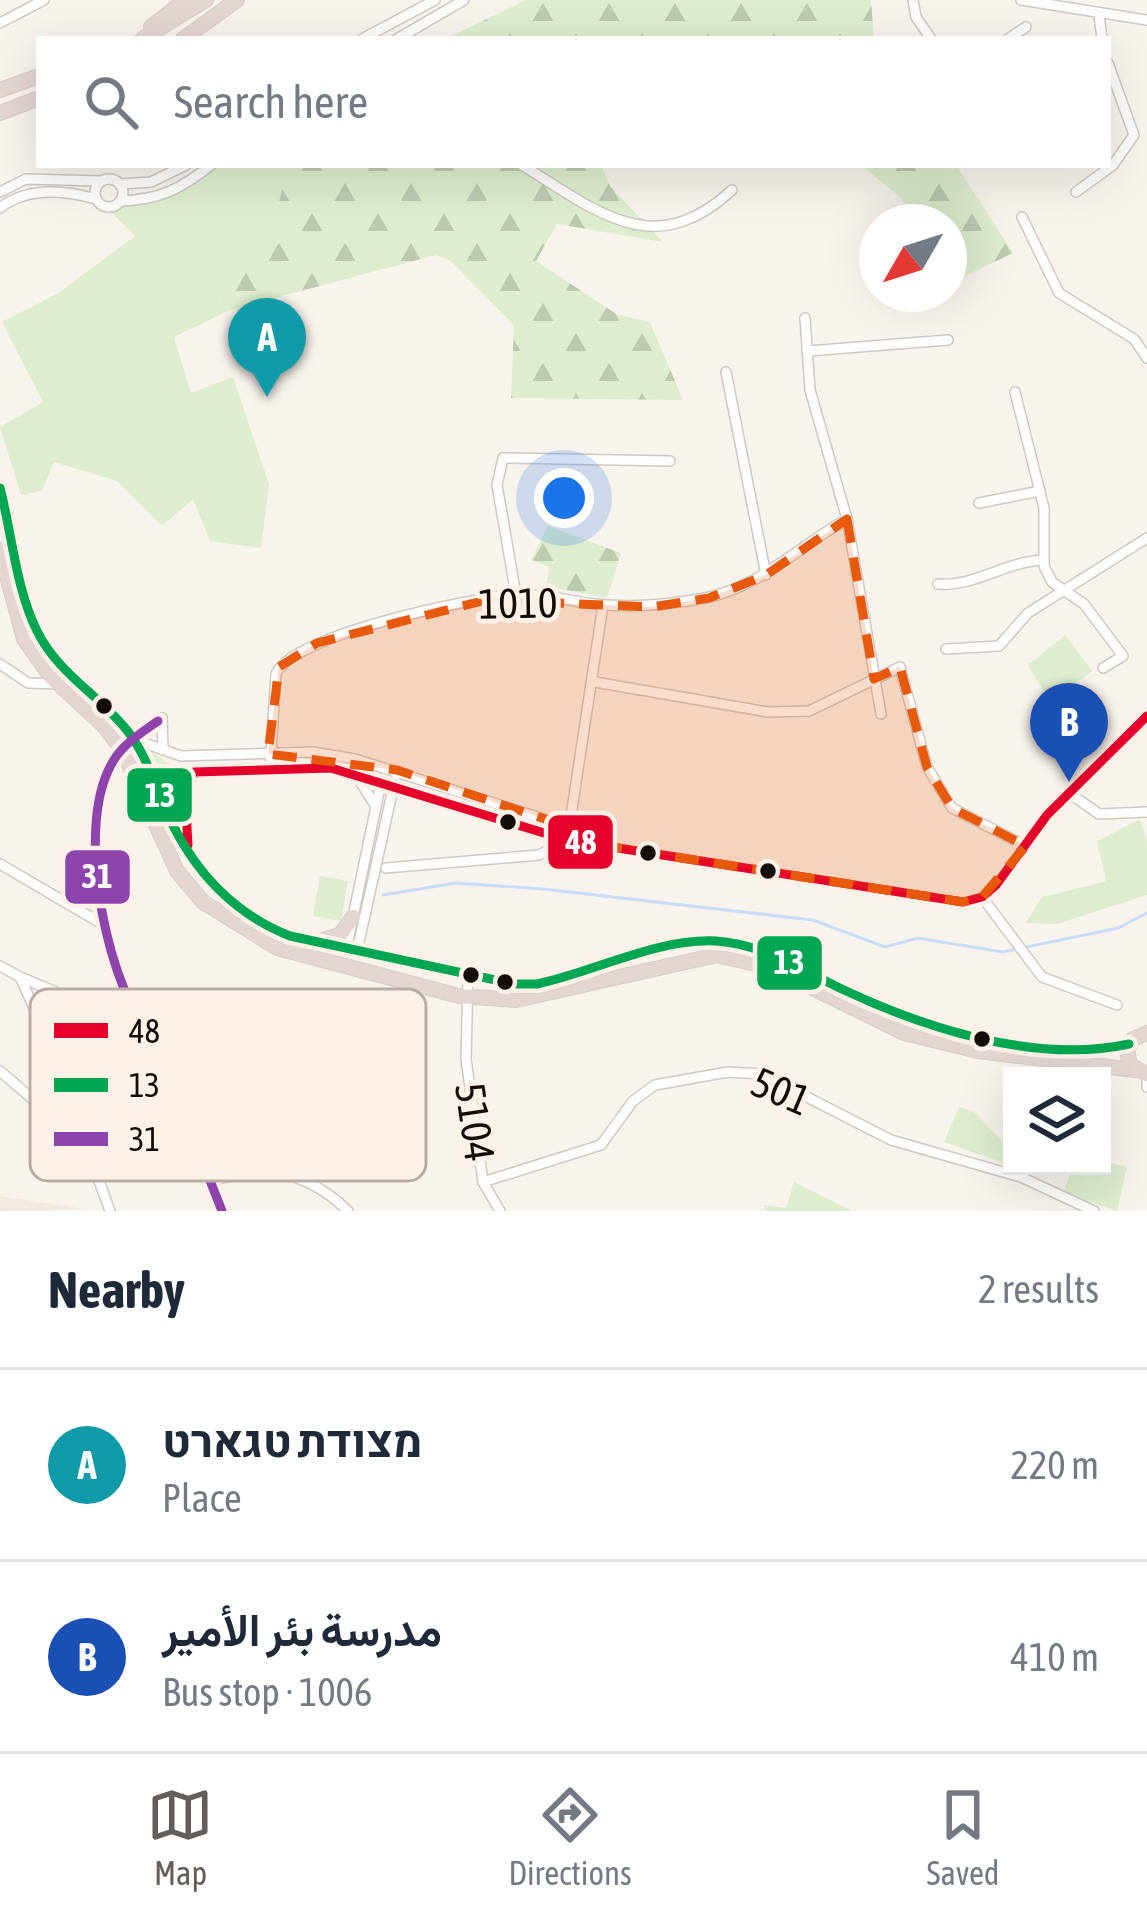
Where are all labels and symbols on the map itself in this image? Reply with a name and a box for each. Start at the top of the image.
north arrow [859,204,967,312]
pin: A [228,298,306,397]
your location [534,468,594,528]
street label: 1010 [478,578,558,628]
pin: B [1030,683,1108,782]
unlabelled marker [93,695,115,717]
line badge: 13 [125,766,194,824]
text: 13 [144,776,176,814]
unlabelled marker [497,811,519,833]
line badge: 48 [546,813,615,871]
text: 48 [564,823,597,861]
unlabelled marker [637,842,659,864]
line badge: 31 [63,848,132,906]
text: 31 [81,857,113,895]
unlabelled marker [757,860,779,882]
line badge: 13 [755,934,824,992]
text: 13 [773,943,805,981]
unlabelled marker [460,964,482,986]
unlabelled marker [494,971,516,993]
legend [30,989,426,1181]
text: 48 [129,1012,160,1050]
unlabelled marker [971,1028,993,1050]
street label: 501 [744,1057,818,1125]
text: 13 [129,1066,160,1104]
street label: 5104 [446,1080,504,1164]
text: 31 [129,1120,160,1158]

